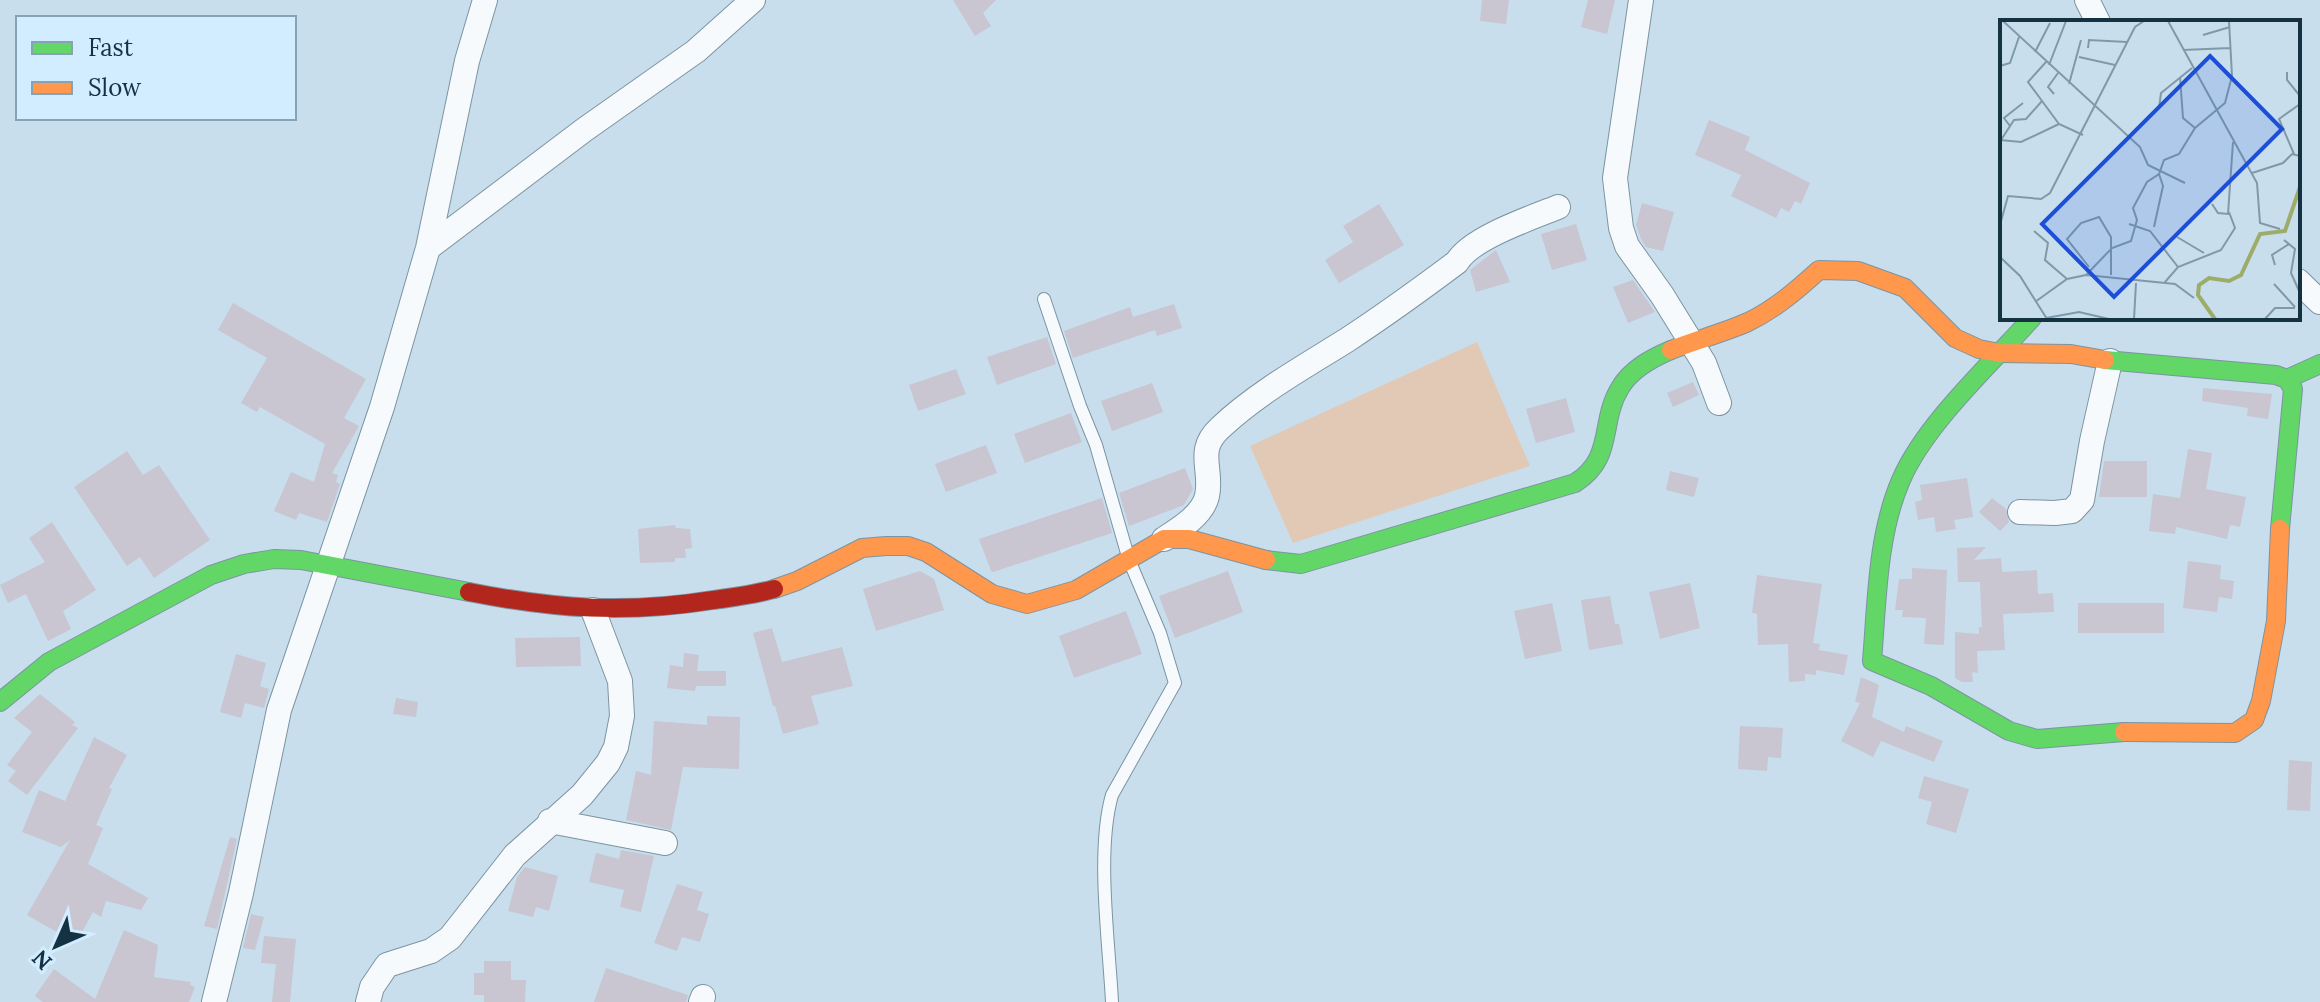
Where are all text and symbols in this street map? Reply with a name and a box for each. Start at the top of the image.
legend [16,16,296,120]
inset map [2000,20,2300,320]
text: Fast [88,32,134,63]
text: Slow [88,72,142,103]
north arrow [16,906,96,986]
text: N [26,944,58,976]

